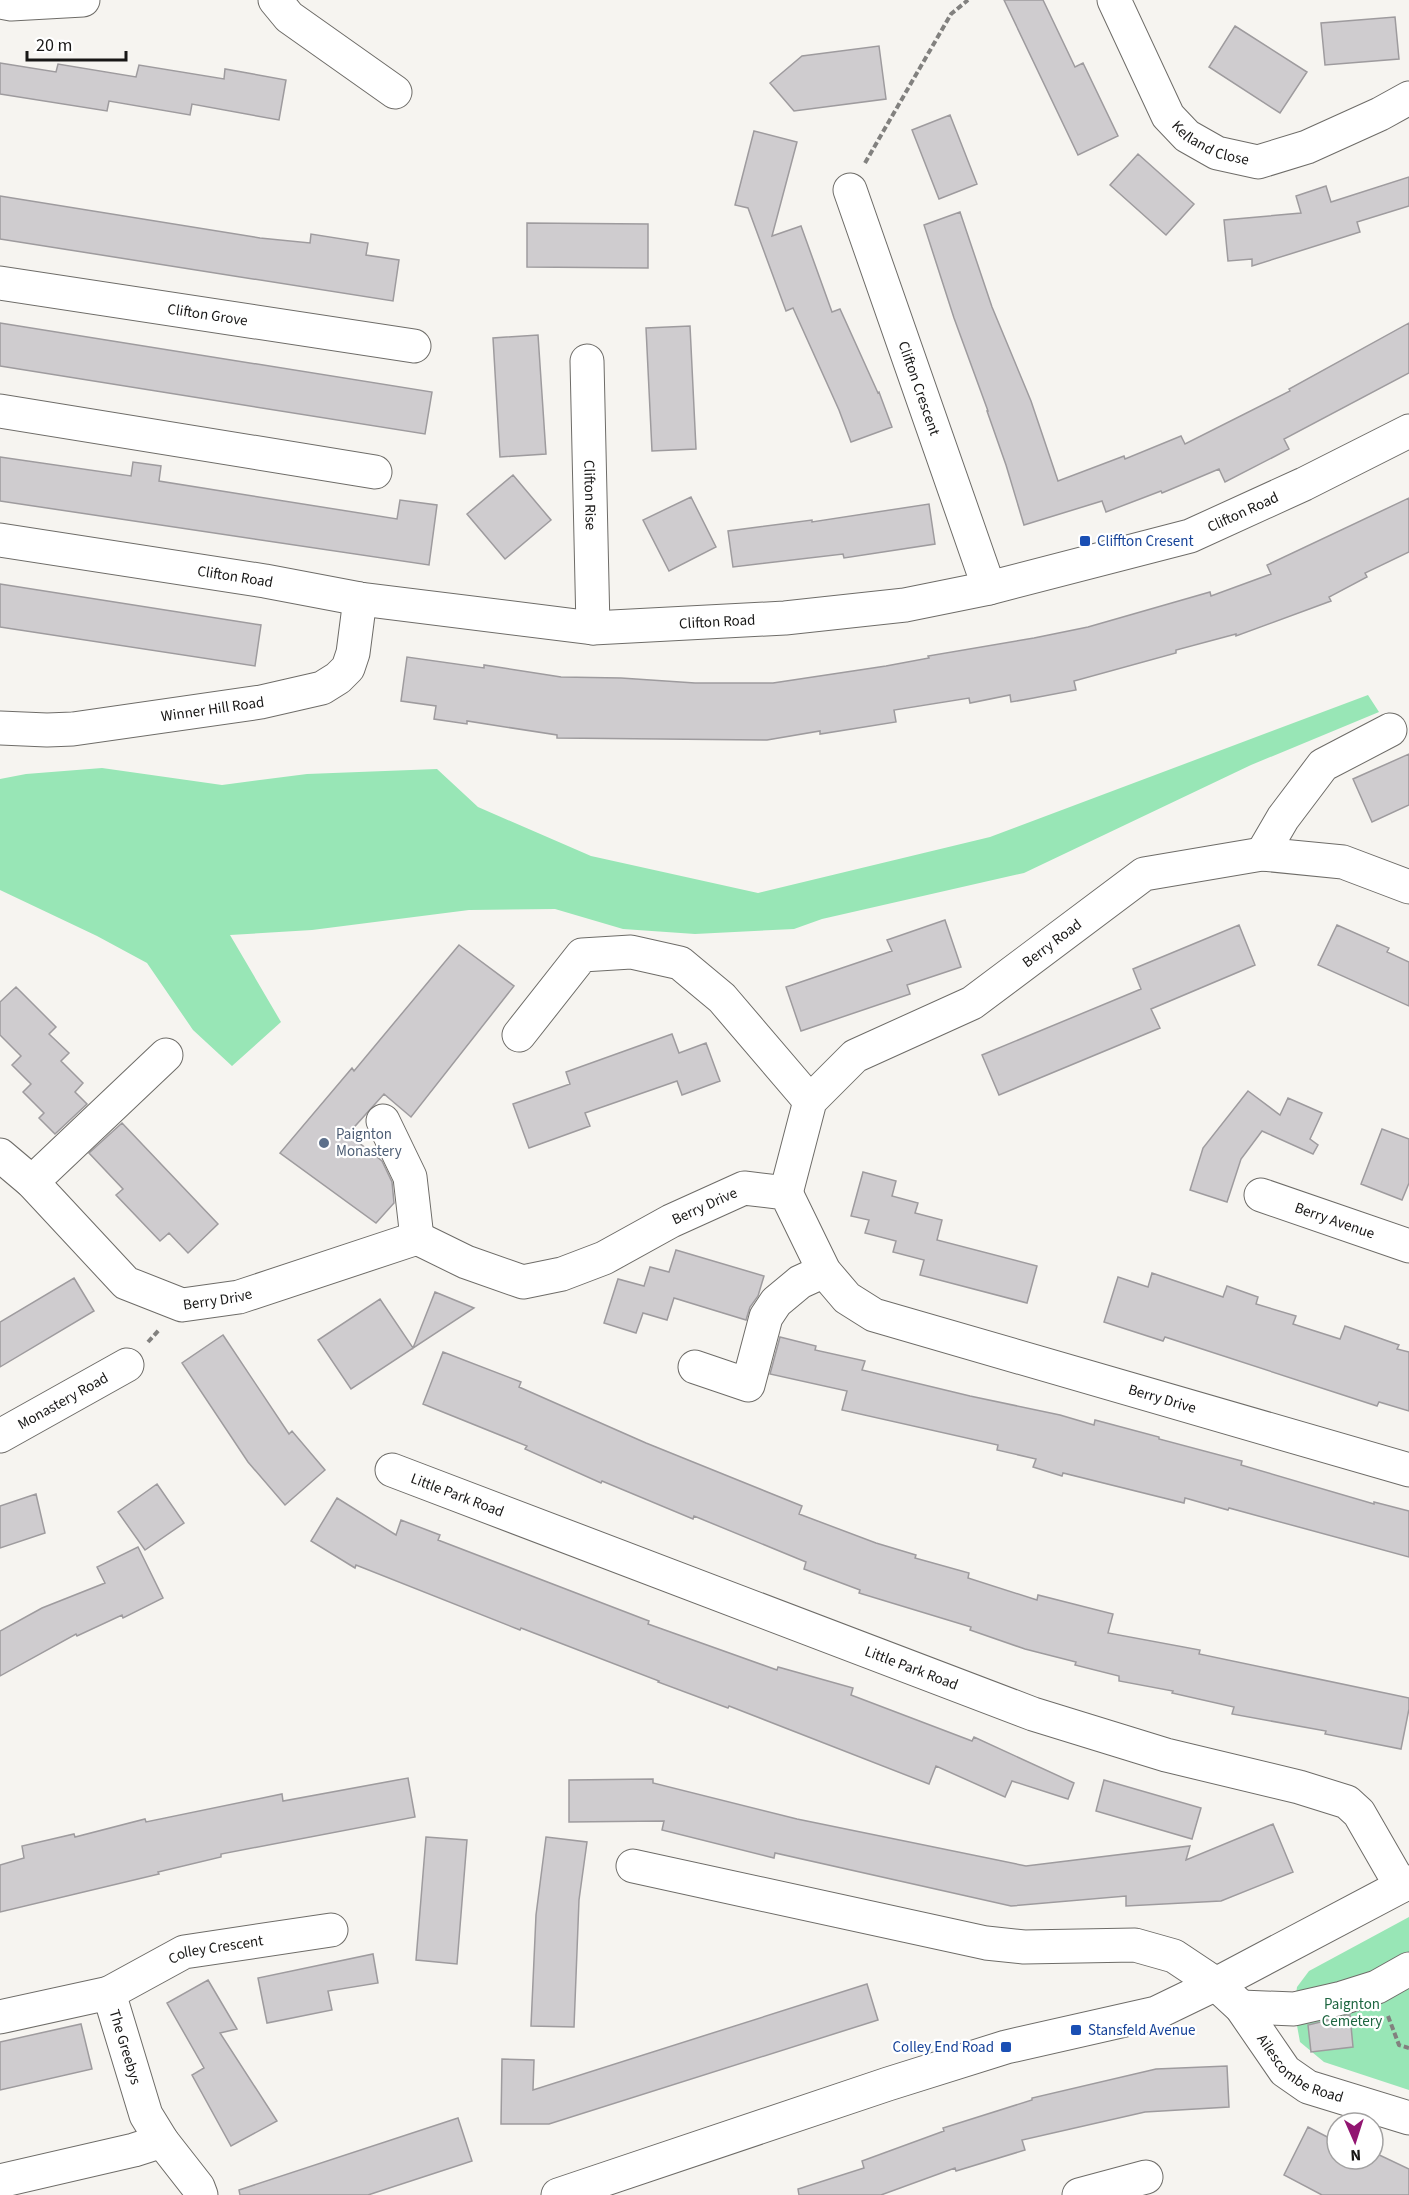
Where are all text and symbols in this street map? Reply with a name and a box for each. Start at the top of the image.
scale bar [27,24,126,62]
text: 20 m [36,33,72,58]
street label: Kelland Close [1167,116,1251,170]
street label: Clifton Grove [166,298,249,331]
street label: Clifton Crescent [893,338,945,438]
street label: Clifton Rise [579,460,601,530]
street label: Clifton Road [1204,486,1282,537]
place label: Cliffton Cresent [1097,531,1193,552]
marker: Cliffton Cresent [1078,534,1092,548]
street label: Clifton Road [196,560,275,593]
street label: Clifton Road [678,609,756,634]
street label: Winner Hill Road [160,691,265,727]
street label: Berry Road [1018,914,1086,972]
place label: Paignton Monastery [336,1124,402,1162]
marker: Paignton Monastery [317,1136,331,1150]
street label: Berry Drive [668,1182,740,1230]
street label: Berry Avenue [1292,1197,1378,1244]
street label: Berry Drive [182,1283,255,1315]
street label: Monastery Road [14,1367,112,1435]
street label: Berry Drive [1126,1379,1199,1418]
street label: Little Park Road [408,1468,507,1522]
street label: Little Park Road [862,1640,961,1695]
street label: Colley Crescent [164,1930,265,1969]
park label: Paignton Cemetery [1322,1994,1382,2032]
street label: The Greebys [104,2007,147,2087]
place label: Stansfeld Avenue [1088,2020,1196,2041]
marker: Stansfeld Avenue [1069,2023,1083,2037]
street label: Ailescombe Road [1252,2030,1346,2108]
place label: Colley End Road [893,2037,994,2058]
marker: Colley End Road [999,2040,1013,2054]
north arrow [1325,2111,1385,2171]
text: N [1350,2144,1362,2166]

